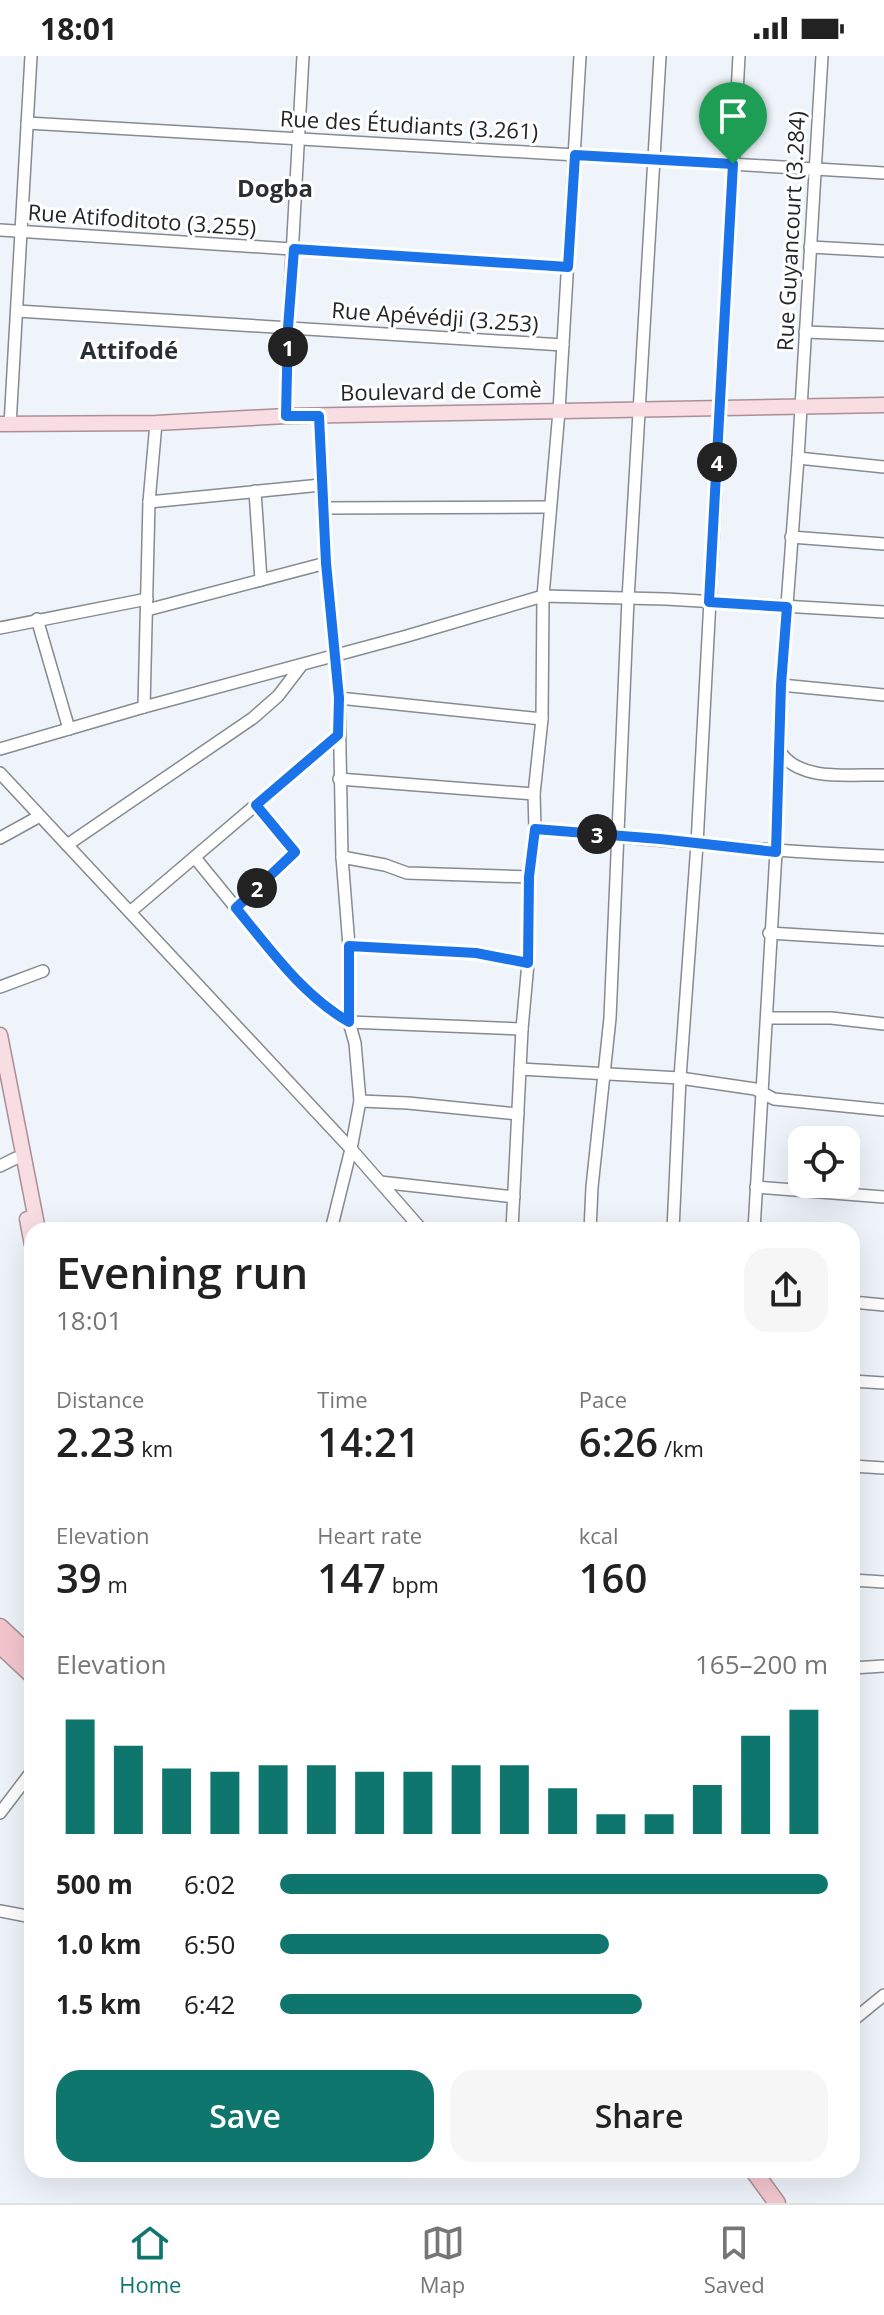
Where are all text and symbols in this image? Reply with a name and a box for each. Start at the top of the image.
text: 18:01 [40,8,117,49]
pin [699,82,767,164]
icon: arrive [711,94,755,138]
street label: Rue des Étudiants (3.261) [279,102,539,146]
street label: Rue Guyancourt (3.284) [769,110,811,352]
district label: Dogba [237,171,313,204]
street label: Rue Atifoditoto (3.255) [27,196,257,242]
street label: Rue Apévédji (3.253) [330,294,540,338]
pin: 1 [268,327,308,367]
text: 1 [282,332,294,362]
district label: Attifodé [80,333,178,366]
street label: Boulevard de Comè [340,373,542,407]
pin: 4 [697,442,737,482]
text: 4 [711,447,723,477]
pin: 3 [577,814,617,854]
text: 3 [591,819,603,849]
pin: 2 [237,868,277,908]
text: 2 [251,873,263,903]
map controls [788,1126,860,1198]
button: locate [788,1126,860,1198]
text: Evening run [56,1242,308,1302]
button: share [744,1248,828,1332]
text: 18:01 [56,1302,122,1338]
text: Distance [56,1384,144,1414]
text: Time [317,1384,368,1414]
text: Pace [579,1384,627,1414]
text: 2.23 [56,1414,136,1469]
text: 14:21 [317,1414,420,1469]
text: 6:26 [579,1414,658,1469]
text: km [136,1433,173,1463]
text: /km [658,1433,704,1463]
text: Elevation [56,1520,149,1550]
text: Heart rate [317,1520,422,1550]
text: kcal [579,1520,619,1550]
text: 39 [56,1550,102,1605]
text: 147 [317,1550,386,1605]
text: 160 [579,1550,647,1605]
text: m [102,1569,128,1599]
text: bpm [386,1569,439,1599]
text: Elevation [56,1646,166,1682]
text: 165–200 m [695,1646,828,1682]
text: 500 m [56,1866,133,1902]
text: 6:02 [184,1866,235,1902]
text: 1.0 km [56,1926,142,1962]
text: 6:50 [184,1926,235,1962]
text: 1.5 km [56,1986,142,2022]
text: 6:42 [184,1986,235,2022]
button: Save [56,2070,434,2162]
button: Share [450,2070,828,2162]
tab: Home [119,2221,181,2299]
tab: Map [420,2221,465,2299]
tab: Saved [704,2221,765,2299]

